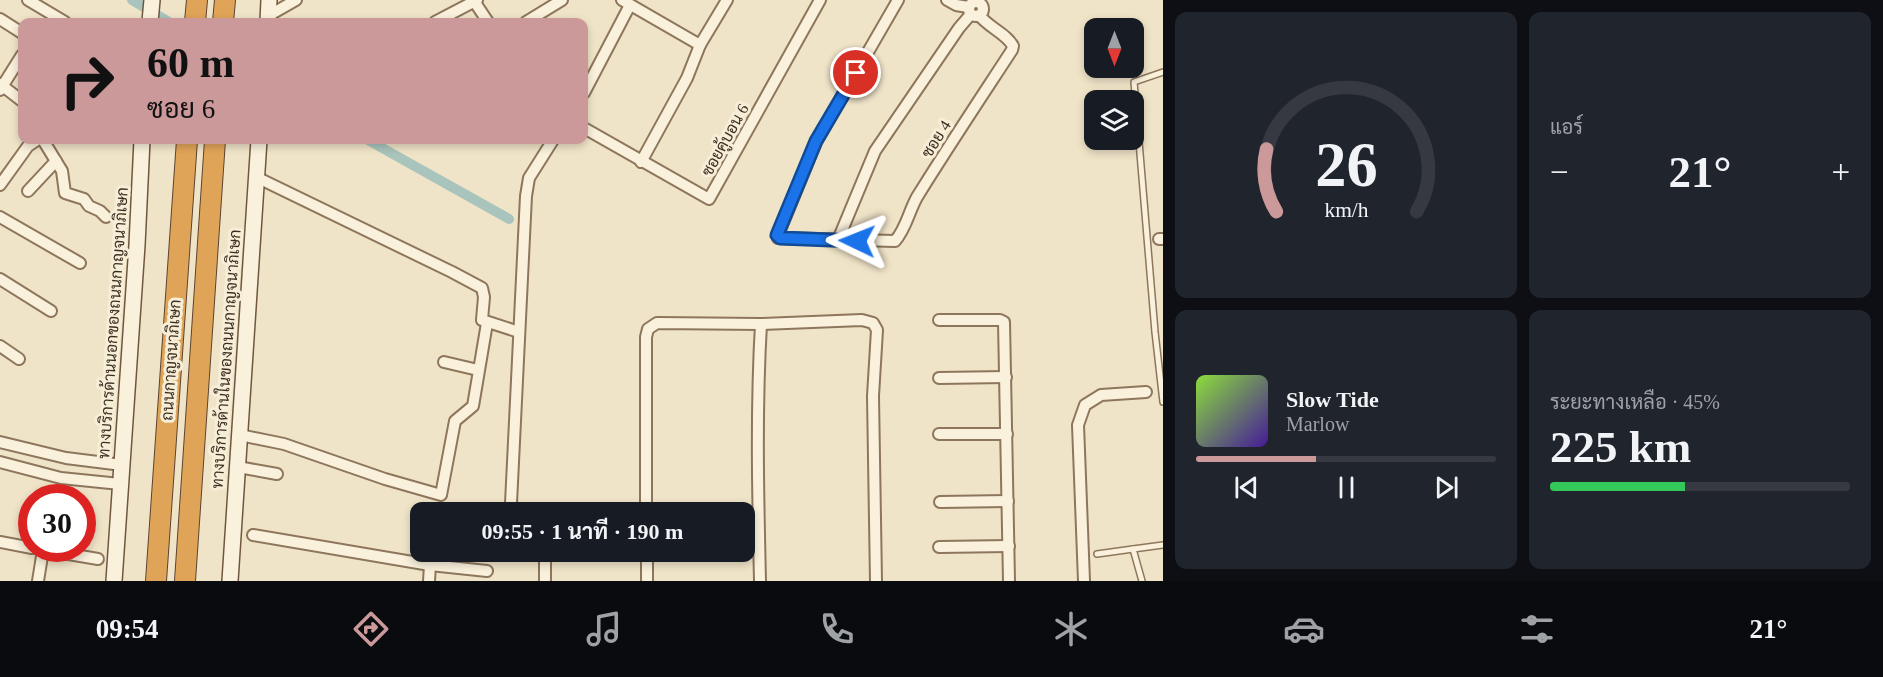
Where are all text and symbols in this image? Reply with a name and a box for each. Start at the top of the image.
north arrow [1084,18,1144,78]
map controls [1084,18,1144,150]
text: 60 m [147,40,235,86]
icon: right [48,42,126,120]
pin [830,47,881,98]
icon: arrive [839,56,872,89]
button: layers [1084,90,1144,150]
text: ซอย 6 [147,94,215,124]
street label: ซอยคู้บอน 6 [696,100,754,181]
text: แอร์ [1550,116,1583,138]
street label: ซอย 4 [918,117,954,161]
text: 26 [1315,130,1377,199]
text: 21° [1669,147,1732,197]
text: − [1550,154,1569,190]
text: + [1831,154,1850,190]
street label: ทางบริการด้านนอกของถนนกาญจนาภิเษก [93,186,132,460]
text: km/h [1324,198,1368,222]
position arrow [825,209,889,273]
street label: ทางบริการด้านในของถนนกาญจนาภิเษก [205,229,245,489]
street label: ถนนกาญจนาภิเษก [157,299,185,421]
text: Slow Tide [1286,387,1379,412]
text: ระยะทางเหลือ · 45% [1550,391,1720,413]
text: Marlow [1286,413,1349,435]
text: 225 km [1550,422,1691,472]
icon: previous [1230,471,1263,504]
icon: pause [1330,471,1363,504]
icon: next [1430,471,1463,504]
speed limit sign: 30 [18,484,96,562]
text: 09:55 · 1 นาที · 190 m [482,519,683,544]
icon: directions [350,608,392,650]
icon: music [583,608,625,650]
icon: phone [816,608,858,650]
icon: climate [1050,608,1092,650]
icon: car [1283,608,1325,650]
icon: filters [1516,608,1558,650]
text: 09:54 [96,614,159,644]
text: 21° [1749,614,1787,644]

